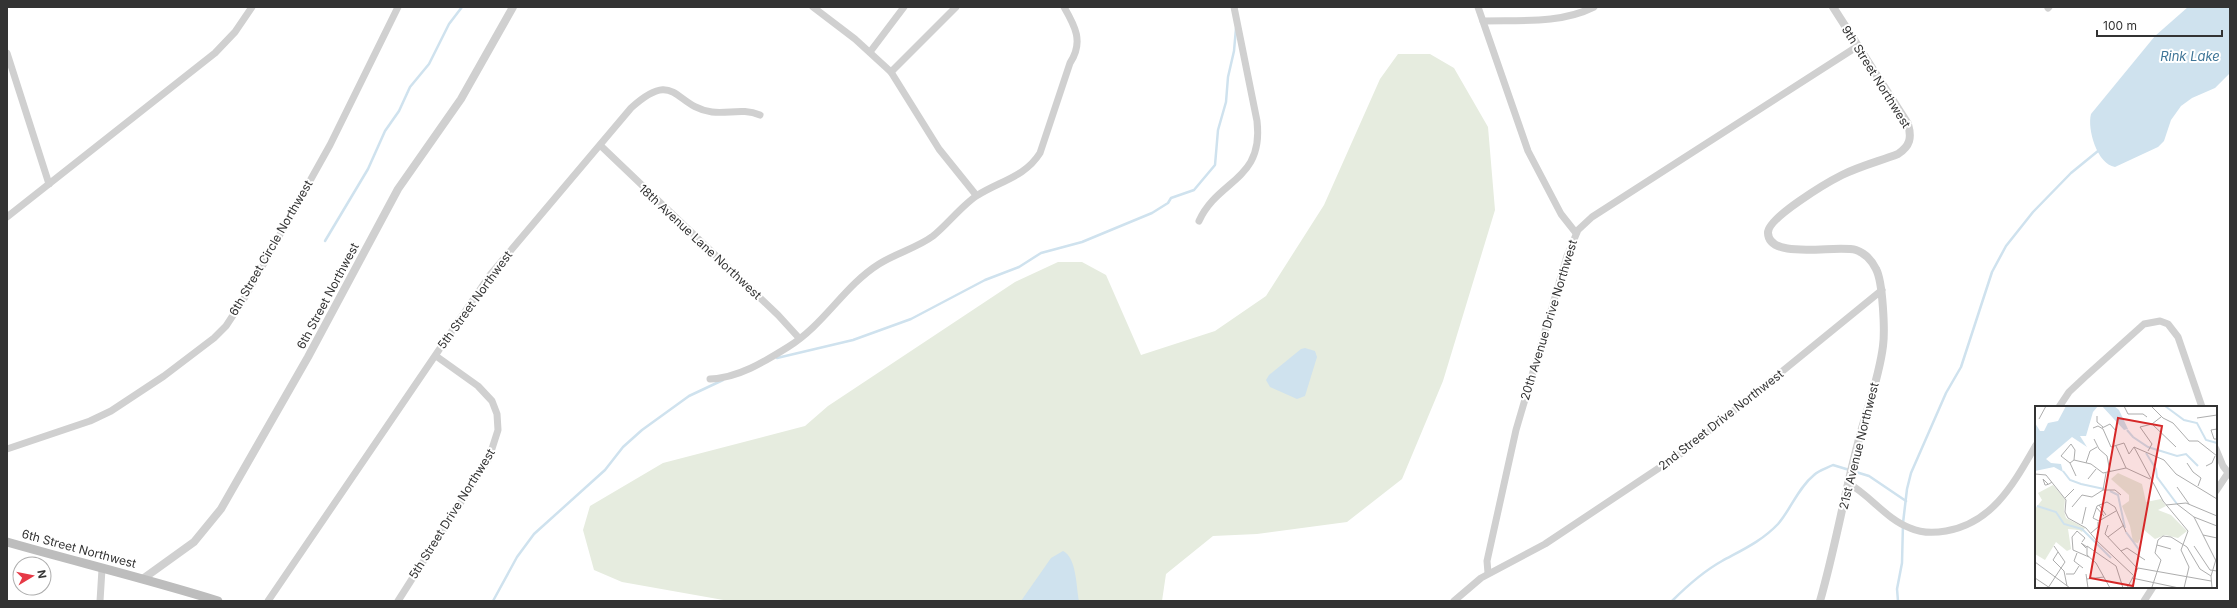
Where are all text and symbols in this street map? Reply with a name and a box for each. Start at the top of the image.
scale bar [2097,12,2222,38]
text: 100 m [2103,18,2137,33]
street label: 9th Street Northwest [1839,23,1914,131]
water label: Rink Lake [2160,48,2220,64]
street label: 6th Street Circle Northwest [226,177,316,318]
street label: 18th Avenue Lane Northwest [636,181,765,302]
street label: 20th Avenue Drive Northwest [1517,238,1580,402]
street label: 6th Street Northwest [293,240,362,351]
street label: 5th Street Northwest [434,248,515,352]
street label: 2nd Street Drive Northwest [1655,366,1786,473]
street label: 21st Avenue Northwest [1835,381,1882,511]
inset map [2035,406,2217,588]
street label: 5th Street Drive Northwest [405,446,498,582]
street label: 6th Street Northwest [20,526,138,571]
north arrow [12,556,52,596]
text: N [34,569,49,580]

